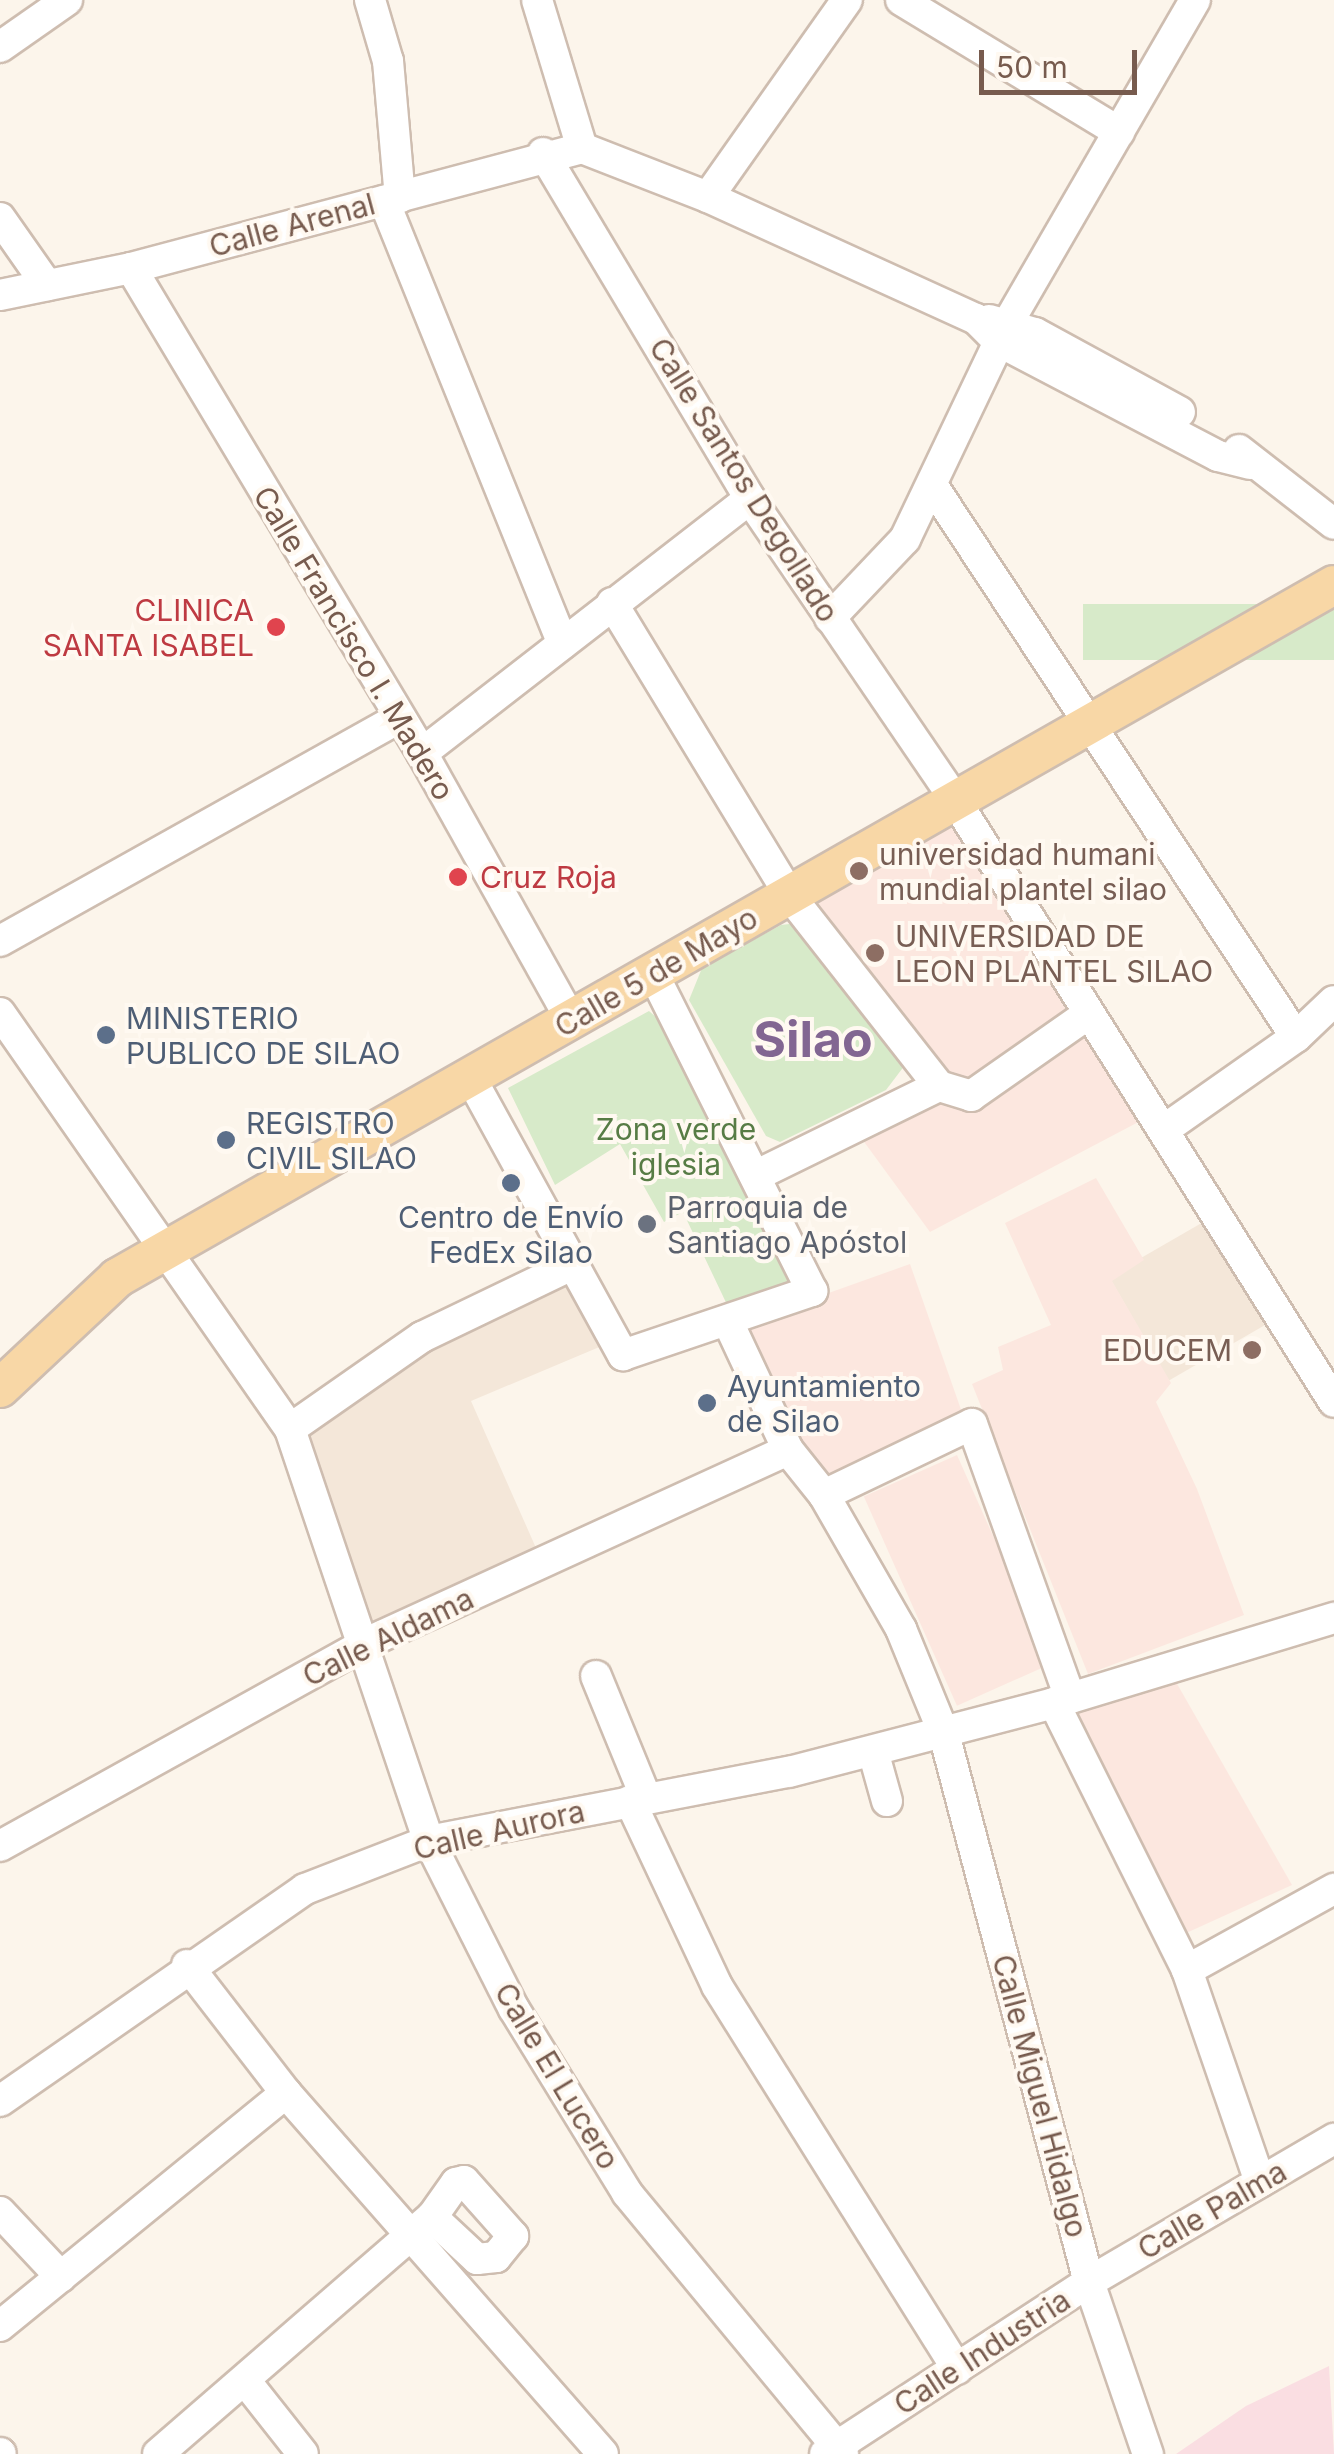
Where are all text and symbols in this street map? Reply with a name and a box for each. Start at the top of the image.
scale bar [984,30,1142,92]
text: 50 m [996,49,1068,85]
street label: Calle Arenal [205,186,379,264]
street label: Calle Santos Degollado [642,331,846,629]
street label: Calle Francisco I. Madero [246,480,462,806]
place label: CLINICA SANTA ISABEL [43,592,254,662]
marker: CLINICA SANTA ISABEL [263,614,289,640]
place label: universidad humani mundial plantel silao [879,836,1167,906]
place label: Cruz Roja [480,859,617,895]
marker: universidad humani mundial plantel silao [848,860,870,882]
marker: Cruz Roja [445,864,471,890]
street label: Calle 5 de Mayo [548,899,764,1045]
place label: UNIVERSIDAD DE LEON PLANTEL SILAO [895,918,1213,988]
marker: UNIVERSIDAD DE LEON PLANTEL SILAO [864,942,886,964]
place label: MINISTERIO PUBLICO DE SILAO [126,1000,400,1070]
district label: Silao [753,1010,873,1070]
marker: MINISTERIO PUBLICO DE SILAO [95,1024,117,1046]
place label: REGISTRO CIVIL SILAO [246,1105,417,1176]
park label: Zona verde iglesia [596,1111,756,1182]
marker: REGISTRO CIVIL SILAO [215,1129,237,1151]
marker: Centro de Envío FedEx Silao [500,1172,522,1194]
place label: Parroquia de Santiago Apóstol [667,1189,907,1260]
place label: Centro de Envío FedEx Silao [398,1199,624,1270]
marker: Parroquia de Santiago Apóstol [636,1213,658,1235]
place label: EDUCEM [1103,1332,1232,1368]
marker: EDUCEM [1241,1339,1263,1361]
place label: Ayuntamiento de Silao [727,1368,921,1438]
marker: Ayuntamiento de Silao [696,1392,718,1414]
street label: Calle Aldama [297,1580,479,1694]
street label: Calle Aurora [410,1793,588,1867]
street label: Calle Miguel Hidalgo [985,1951,1095,2241]
street label: Calle El Lucero [487,1976,627,2176]
street label: Calle Palma [1131,2153,1293,2267]
street label: Calle Industria [887,2282,1077,2422]

